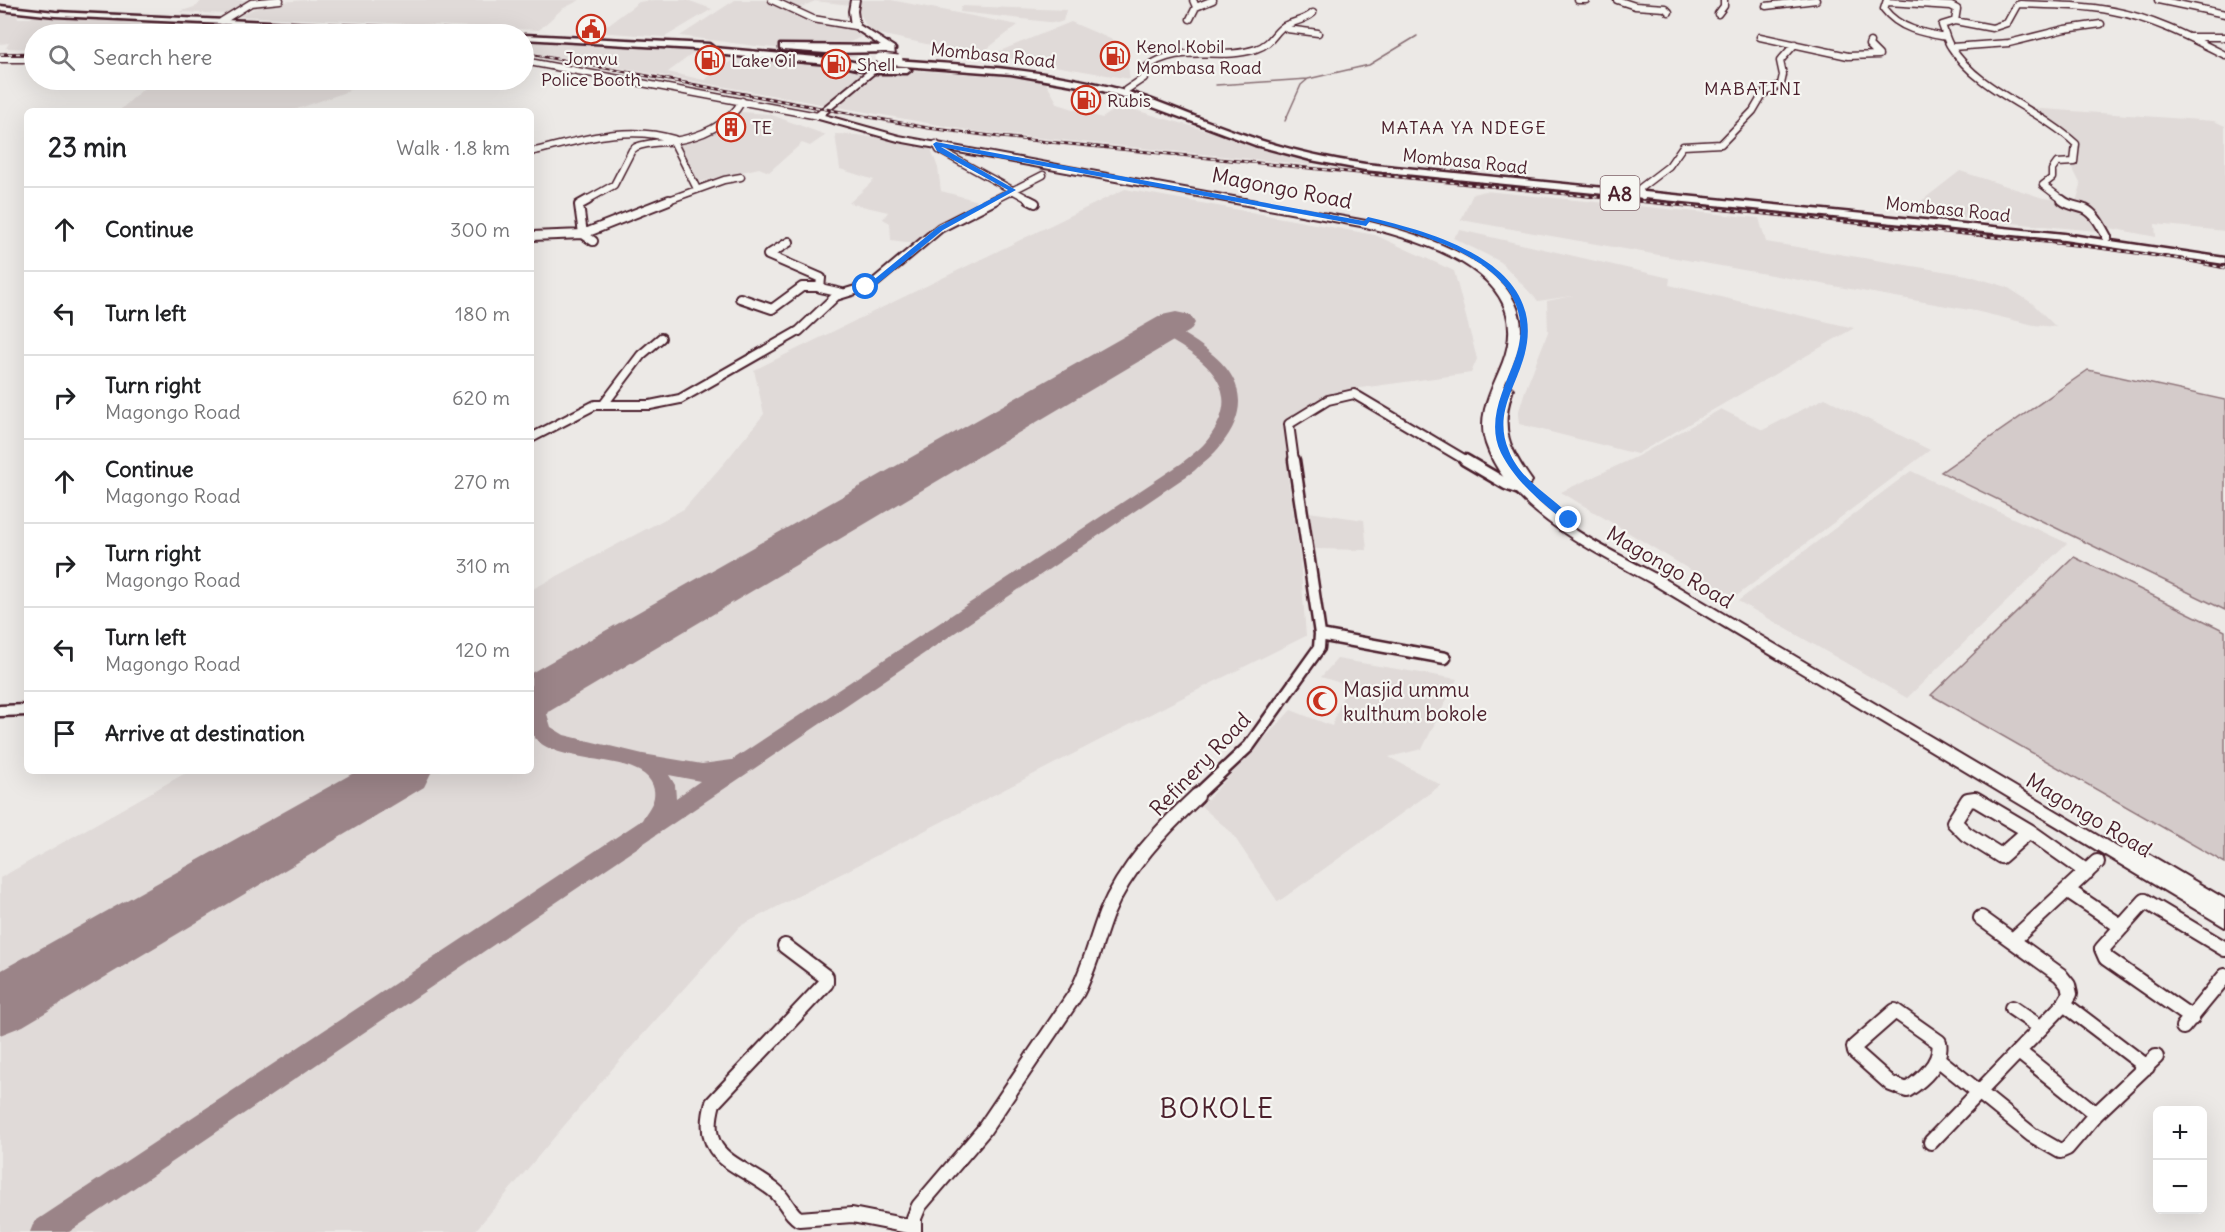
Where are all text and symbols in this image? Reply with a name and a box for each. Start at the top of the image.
public building icon: Jomvu Police Booth [575,13,607,45]
search box [24,24,534,90]
place label: Kenol Kobil Mombasa Road [1136,35,1262,79]
street label: Mombasa Road [929,37,1057,73]
fuel station icon: Kenol Kobil Mombasa Road [1099,40,1131,72]
icon: search [45,41,78,74]
text: Search here [93,43,212,71]
fuel station icon: Lake Oil [694,44,726,76]
place label: Jomvu Police Booth [541,47,641,91]
fuel station icon: Shell [820,48,852,80]
place label: Lake Oil [731,49,796,72]
place label: Shell [857,53,895,76]
district label: MABATINI [1704,77,1802,100]
fuel station icon: Rubis [1070,84,1102,116]
place label: Rubis [1107,89,1151,112]
building icon: TE [715,111,747,143]
place label: TE [752,116,772,139]
district label: MATAA YA NDEGE [1381,116,1547,139]
text: 23 min [48,131,127,164]
text: Walk · 1.8 km [396,135,510,160]
street label: Mombasa Road [1401,143,1529,179]
street label: Magongo Road [1210,161,1354,215]
road number: A8 [1600,176,1640,210]
street label: Mombasa Road [1884,191,2012,227]
icon: ahead [48,213,81,246]
text: Continue [105,215,194,243]
text: 300 m [450,217,510,242]
route start [852,273,878,299]
icon: left [48,297,81,330]
text: Turn left [105,299,186,327]
text: 180 m [455,301,510,326]
text: Turn right [105,371,201,399]
icon: right [48,381,81,414]
text: 620 m [452,385,510,410]
text: Magongo Road [105,399,240,424]
text: Continue [105,455,194,483]
icon: ahead [48,465,81,498]
text: 270 m [454,469,510,494]
text: Magongo Road [105,483,240,508]
route end [1555,506,1581,532]
street label: Magongo Road [1602,520,1738,614]
text: Turn right [105,539,201,567]
icon: right [48,549,81,582]
text: 310 m [455,553,510,578]
text: Magongo Road [105,567,240,592]
text: Turn left [105,623,186,651]
icon: left [48,633,81,666]
text: 120 m [456,637,510,662]
text: Magongo Road [105,651,240,676]
place label: Masjid ummu kulthum bokole [1343,676,1487,727]
mosque icon: Masjid ummu kulthum bokole [1306,685,1338,717]
street label: Refinery Road [1144,706,1256,822]
icon: arrive [48,717,81,750]
text: Arrive at destination [105,719,305,747]
street label: Magongo Road [2021,767,2157,863]
district label: BOKOLE [1159,1091,1275,1125]
map controls [2153,1106,2207,1214]
button: + [2153,1106,2207,1160]
button: − [2153,1160,2207,1214]

